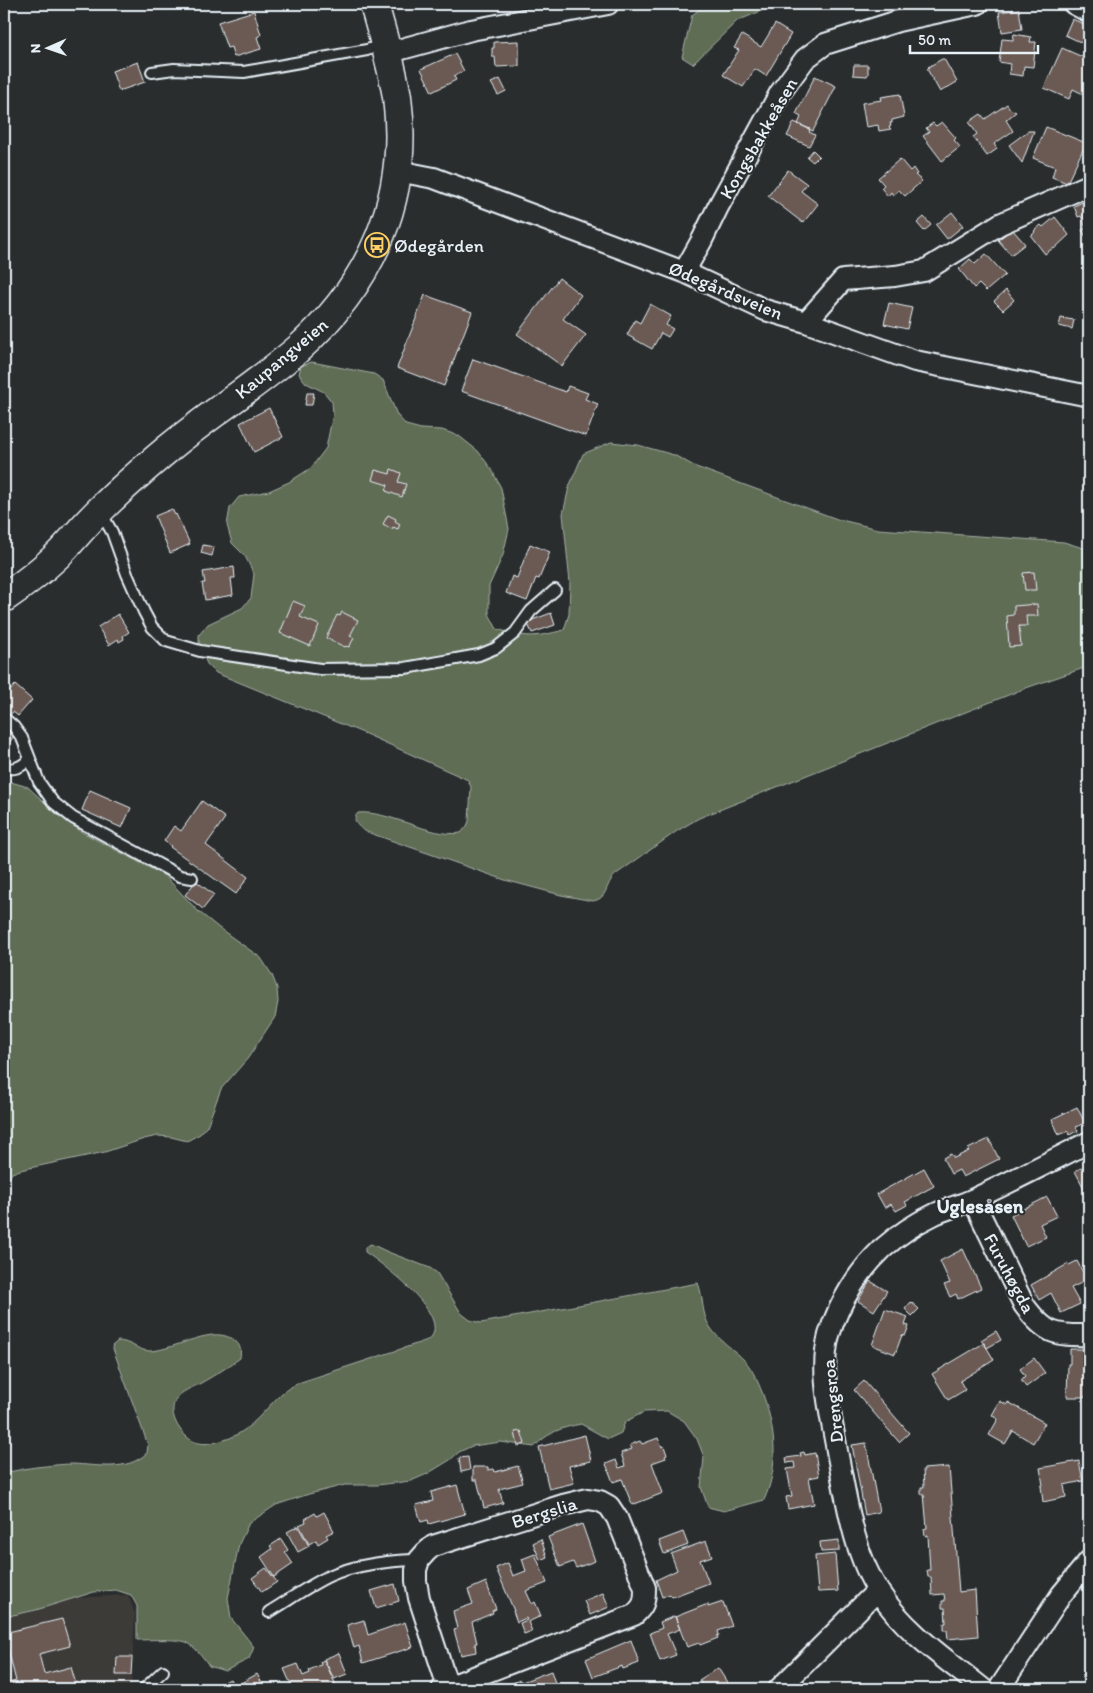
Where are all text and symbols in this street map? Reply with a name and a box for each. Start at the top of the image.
north arrow [22,22,72,72]
scale bar [910,22,1038,54]
text: 50 m [918,31,951,49]
text: N [27,43,44,53]
street label: Kongsbakkeåsen [714,74,802,203]
bus stop icon: Ødegården [364,232,390,258]
place label: Ødegården [394,234,484,257]
street label: Ødegårdsveien [665,256,787,325]
street label: Kaupangveien [230,313,332,404]
district label: Uglesåsen [936,1194,1024,1219]
street label: Furuhøgda [979,1229,1040,1317]
street label: Drengsroa [817,1358,848,1444]
street label: Bergslia [509,1492,580,1533]

